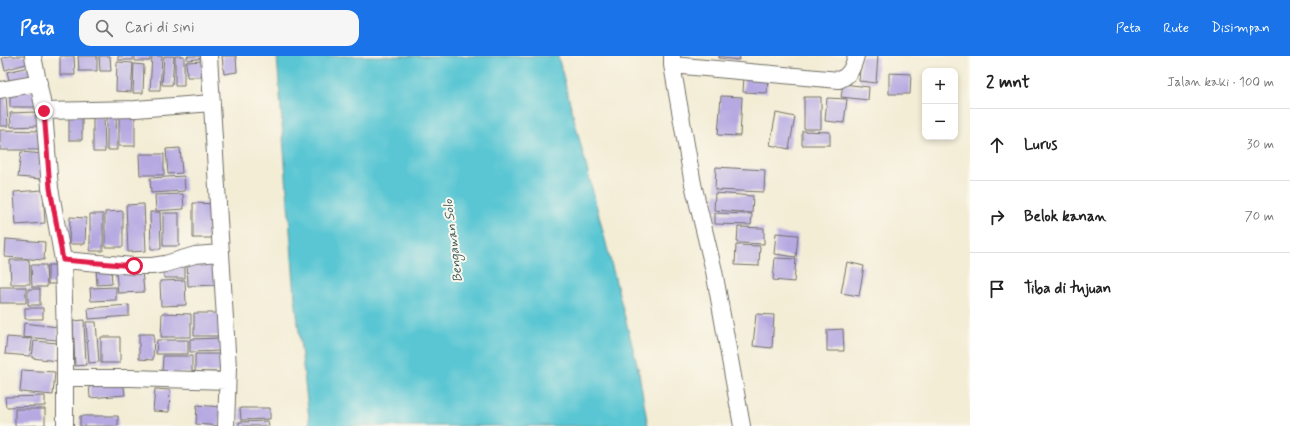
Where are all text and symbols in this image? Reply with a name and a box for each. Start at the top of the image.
search box [79,10,359,46]
text: Peta [20,16,55,41]
icon: search [93,17,115,39]
text: Cari di sini [125,18,195,38]
text: Peta [1116,19,1141,37]
text: Rute [1163,19,1189,37]
text: Disimpan [1211,19,1270,37]
map controls [922,68,958,140]
button: + [922,68,958,104]
text: 2 mnt [986,71,1030,93]
text: Jalan kaki · 100 m [1167,74,1274,91]
route end [35,102,53,120]
button: − [922,104,958,140]
icon: ahead [986,134,1008,156]
text: Lurus [1024,135,1057,155]
text: 30 m [1247,136,1274,153]
water label: Bengawan Solo [440,198,468,283]
icon: right [986,206,1008,228]
text: Belok kanan [1024,207,1107,227]
text: 70 m [1245,208,1274,225]
route start [125,257,143,275]
icon: arrive [986,278,1008,300]
text: Tiba di tujuan [1024,279,1111,299]

